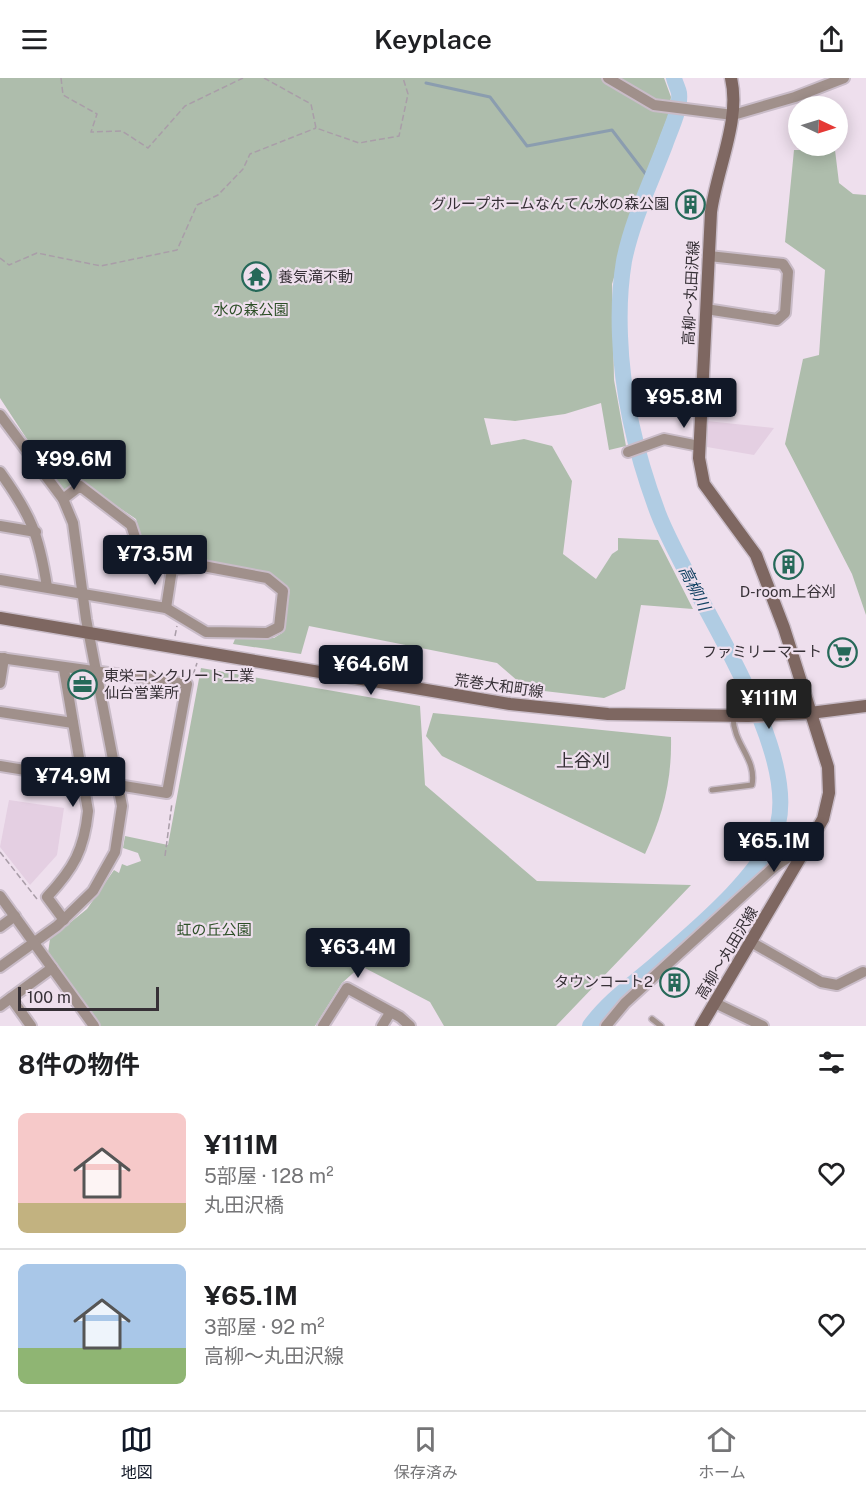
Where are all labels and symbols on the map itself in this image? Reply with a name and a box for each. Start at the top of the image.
north arrow [788,96,848,156]
building icon: グループホームなんてん水の森公園 [674,188,706,220]
place label: グループホームなんてん水の森公園 [431,195,669,212]
street label: 高柳～丸田沢線 [679,240,702,346]
temple icon: 養気滝不動 [241,261,273,293]
place label: 養気滝不動 [278,268,353,285]
park label: 水の森公園 [213,301,289,318]
pin: ¥95.8M [635,378,733,429]
pin: ¥99.6M [25,440,123,491]
pin: ¥73.5M [106,535,204,586]
building icon: D-room上谷刈 [772,549,804,581]
water label: 高柳川 [675,563,715,616]
place label: D-room上谷刈 [740,583,836,600]
supermarket icon: ファミリーマート [827,636,859,668]
place label: ファミリーマート [702,643,822,660]
pin: ¥64.6M [322,645,420,696]
place label: 東栄コンクリート工業 仙台営業所 [104,667,254,701]
office icon: 東栄コンクリート工業 仙台営業所 [67,669,99,701]
street label: 荒巻大和町線 [453,671,545,700]
pin: ¥111M [727,679,811,730]
district label: 上谷刈 [556,750,610,771]
pin: ¥74.9M [24,757,122,808]
pin: ¥65.1M [725,822,823,873]
street label: 高柳～丸田沢線 [692,903,761,1002]
park label: 虹の丘公園 [176,921,252,938]
pin: ¥63.4M [309,928,407,979]
building icon: タウンコート2 [658,966,690,998]
place label: タウンコート2 [554,973,653,990]
scale bar [18,984,159,1012]

